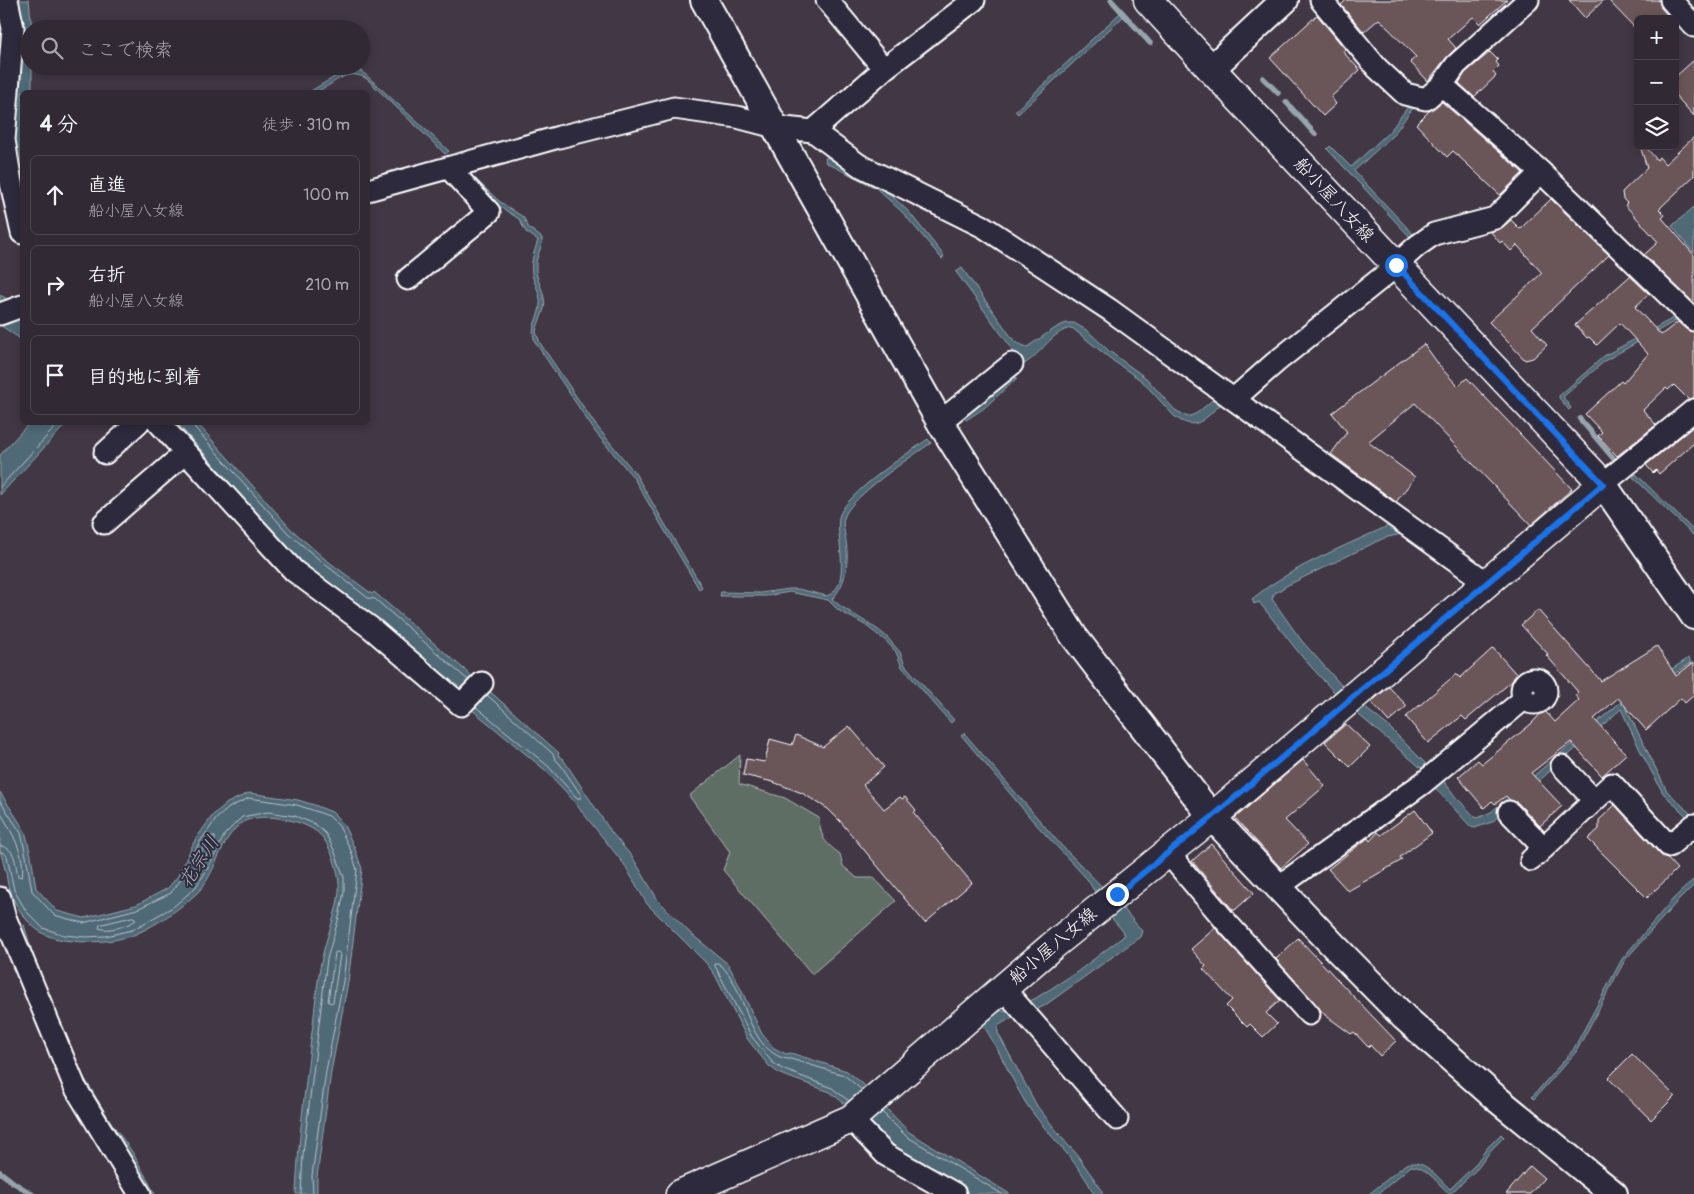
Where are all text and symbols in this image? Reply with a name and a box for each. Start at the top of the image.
map controls [1634,15,1679,150]
button: + [1634,15,1679,60]
search box [20,20,370,75]
icon: search [38,34,66,62]
text: ここで検索 [78,38,173,62]
button: − [1634,60,1679,105]
button: layers [1634,105,1679,150]
text: 4 分 [40,111,78,138]
text: 徒歩 · 310 m [262,115,350,135]
street label: 船小屋八女線 [1289,153,1379,247]
text: 直進 [88,173,126,197]
icon: ahead [41,181,69,209]
text: 100 m [303,185,349,205]
text: 船小屋八女線 [88,201,184,221]
route start [1385,254,1408,277]
text: 右折 [88,263,126,287]
icon: right [41,271,69,299]
text: 210 m [305,275,349,295]
text: 船小屋八女線 [88,291,184,311]
icon: arrive [41,361,69,389]
text: 目的地に到着 [88,365,202,389]
water label: 花宗川 [173,832,225,892]
route end [1106,883,1129,906]
street label: 船小屋八女線 [1004,902,1102,990]

